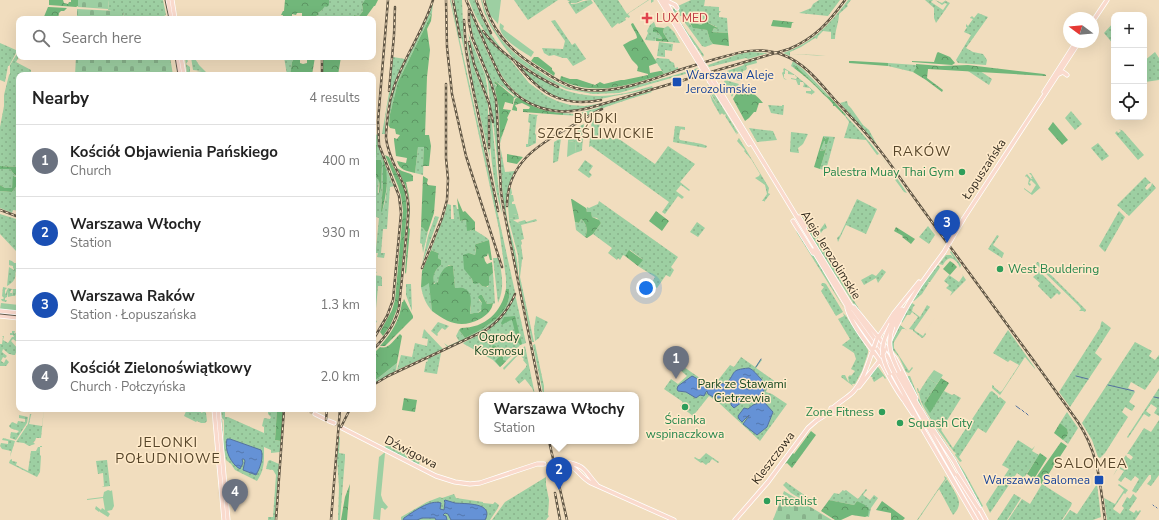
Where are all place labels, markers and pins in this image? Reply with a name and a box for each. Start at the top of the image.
place label: LUX MED [656,10,708,26]
marker: LUX MED [641,12,653,24]
place label: Warszawa Aleje Jerozolimskie [685,67,774,97]
marker: Warszawa Aleje Jerozolimskie [671,76,683,88]
place label: Palestra Muay Thai Gym [823,164,954,180]
marker: Palestra Muay Thai Gym [957,167,967,177]
pin: 3 [934,210,960,243]
place label: West Bouldering [1008,261,1099,277]
marker: West Bouldering [995,264,1005,274]
pin: 1 [663,346,689,379]
marker: Ścianka wspinaczkowa [680,402,690,412]
place label: Zone Fitness [806,404,874,420]
marker: Zone Fitness [877,407,887,417]
place label: Ścianka wspinaczkowa [646,412,724,442]
place label: Squash City [908,415,973,431]
marker: Squash City [895,418,905,428]
pin: 2 [546,457,572,490]
place label: Warszawa Salomea [983,472,1090,488]
marker: Warszawa Salomea [1093,474,1105,486]
pin: 4 [222,479,248,512]
place label: Fitcalist [775,493,817,509]
marker: Fitcalist [762,496,772,506]

